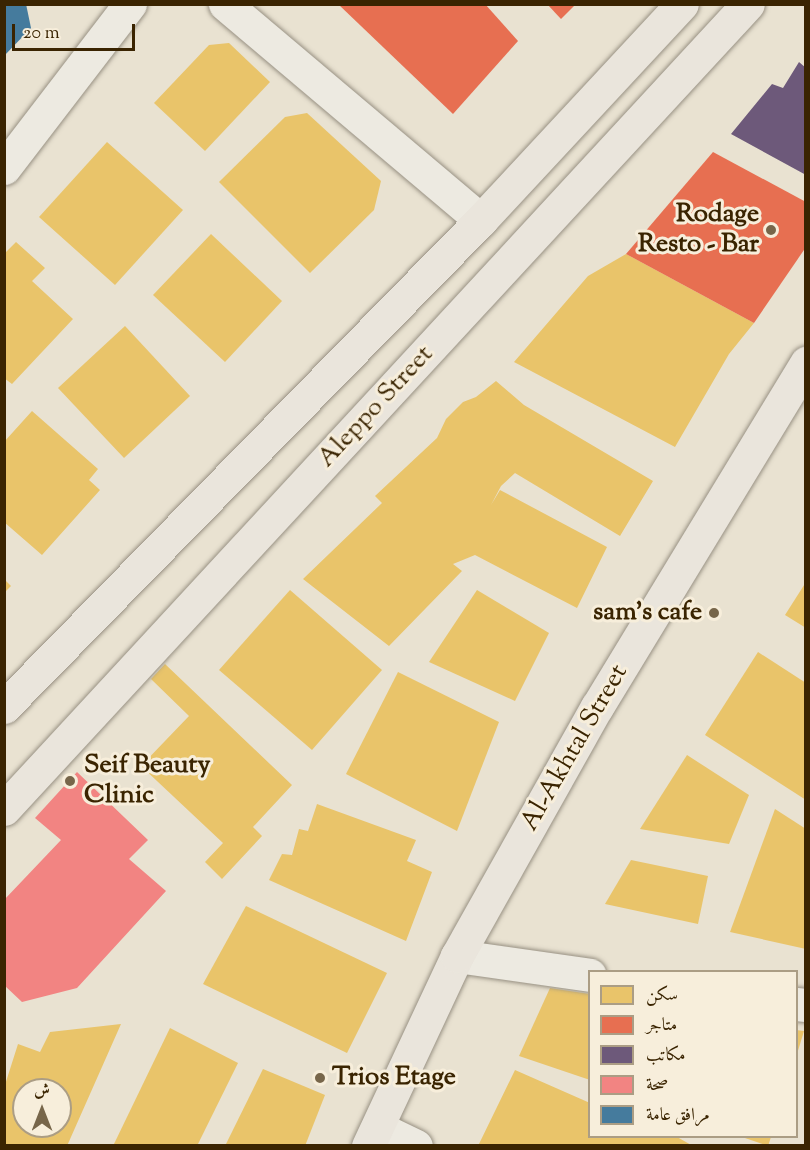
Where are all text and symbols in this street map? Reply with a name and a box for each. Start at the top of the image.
scale bar [15,12,138,50]
text: 20 m [23,21,60,47]
place label: Rodage Resto - Bar [638,199,759,260]
marker: Rodage Resto - Bar [764,223,778,237]
street label: Aleppo Street [312,340,440,474]
place label: sam's cafe [593,597,702,629]
marker: sam's cafe [707,606,721,620]
street label: Al-Akhtal Street [515,659,635,837]
place label: Seif Beauty Clinic [84,750,210,812]
marker: Seif Beauty Clinic [61,772,79,790]
legend [588,970,798,1138]
text: سكن [646,983,678,1009]
text: متاجر [646,1013,677,1039]
text: مكاتب [646,1043,686,1069]
place label: Trios Etage [332,1062,456,1094]
marker: Trios Etage [313,1071,327,1085]
text: صحة [646,1073,668,1099]
north arrow [12,1078,72,1138]
text: ش [34,1080,50,1103]
text: مرافق عامة [646,1103,710,1129]

